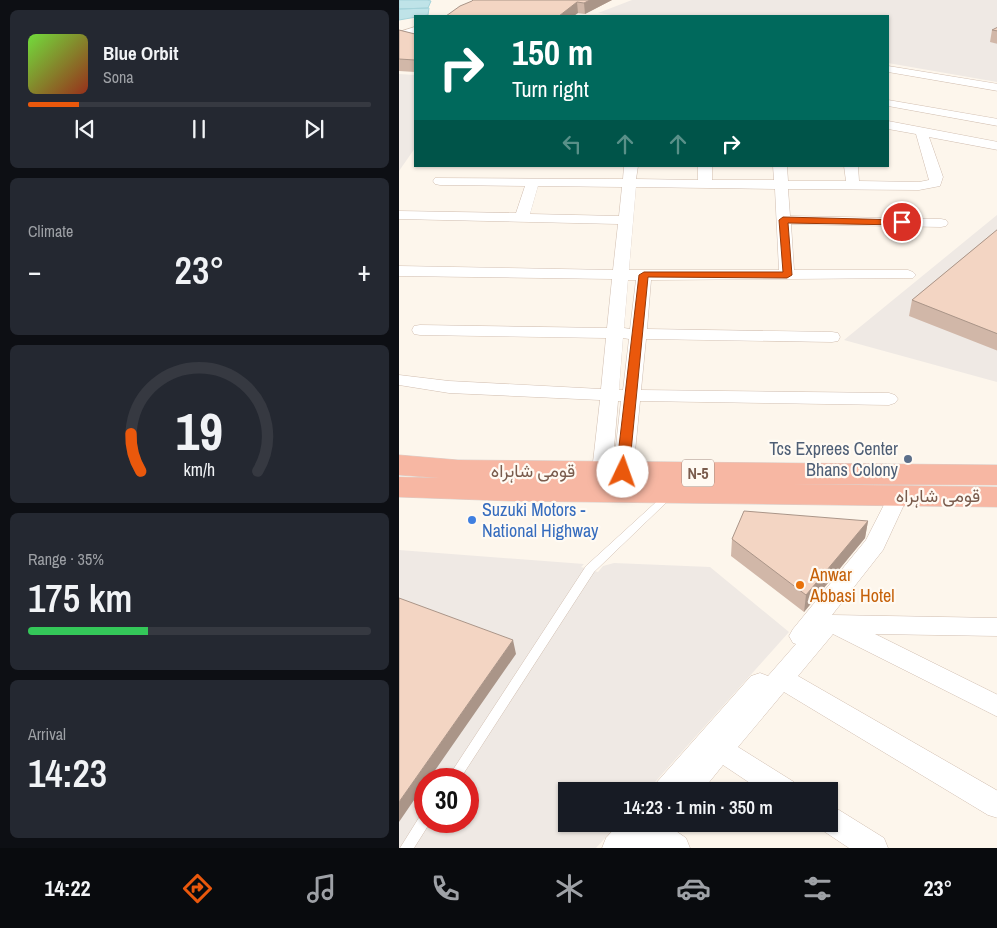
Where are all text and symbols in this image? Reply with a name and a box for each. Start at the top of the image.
text: 150 m [512,29,593,76]
icon: right [429,35,494,100]
text: Blue Orbit [103,40,178,66]
text: Sona [103,66,134,88]
text: Turn right [512,74,589,104]
icon: previous [71,115,99,143]
icon: pause [185,115,213,143]
icon: next [300,115,328,143]
icon: left [558,130,586,158]
icon: ahead [611,130,639,158]
icon: ahead [664,130,692,158]
icon: right [717,130,745,158]
pin [881,201,923,243]
icon: arrive [888,208,916,236]
text: Climate [28,220,73,242]
text: 23° [175,245,224,296]
text: − [28,252,41,290]
text: + [358,252,371,290]
text: 19 [176,396,223,466]
place label: Tcs Exprees Center Bhans Colony [769,436,899,482]
position arrow [596,445,648,497]
marker: Tcs Exprees Center Bhans Colony [902,453,914,465]
text: km/h [184,458,215,482]
street label: قومی شاہراہ [491,458,575,483]
road number: N-5 [682,459,714,486]
street label: قومی شاہراہ [896,483,980,508]
place label: Suzuki Motors - National Highway [482,497,599,543]
marker: Suzuki Motors - National Highway [466,514,478,526]
text: Range · 35% [28,548,104,570]
place label: Anwar Abbasi Hotel [809,562,895,608]
text: 175 km [28,573,132,624]
marker: Anwar Abbasi Hotel [794,579,806,591]
text: Arrival [28,723,66,745]
text: 14:23 [28,748,107,799]
speed limit sign: 30 [414,768,479,833]
text: 14:23 · 1 min · 350 m [623,794,773,820]
icon: directions [180,871,215,906]
icon: music [304,871,339,906]
icon: phone [428,871,463,906]
icon: climate [552,871,587,906]
icon: car [676,871,711,906]
icon: filters [800,871,835,906]
text: 14:22 [44,873,91,903]
text: 23° [924,873,952,903]

